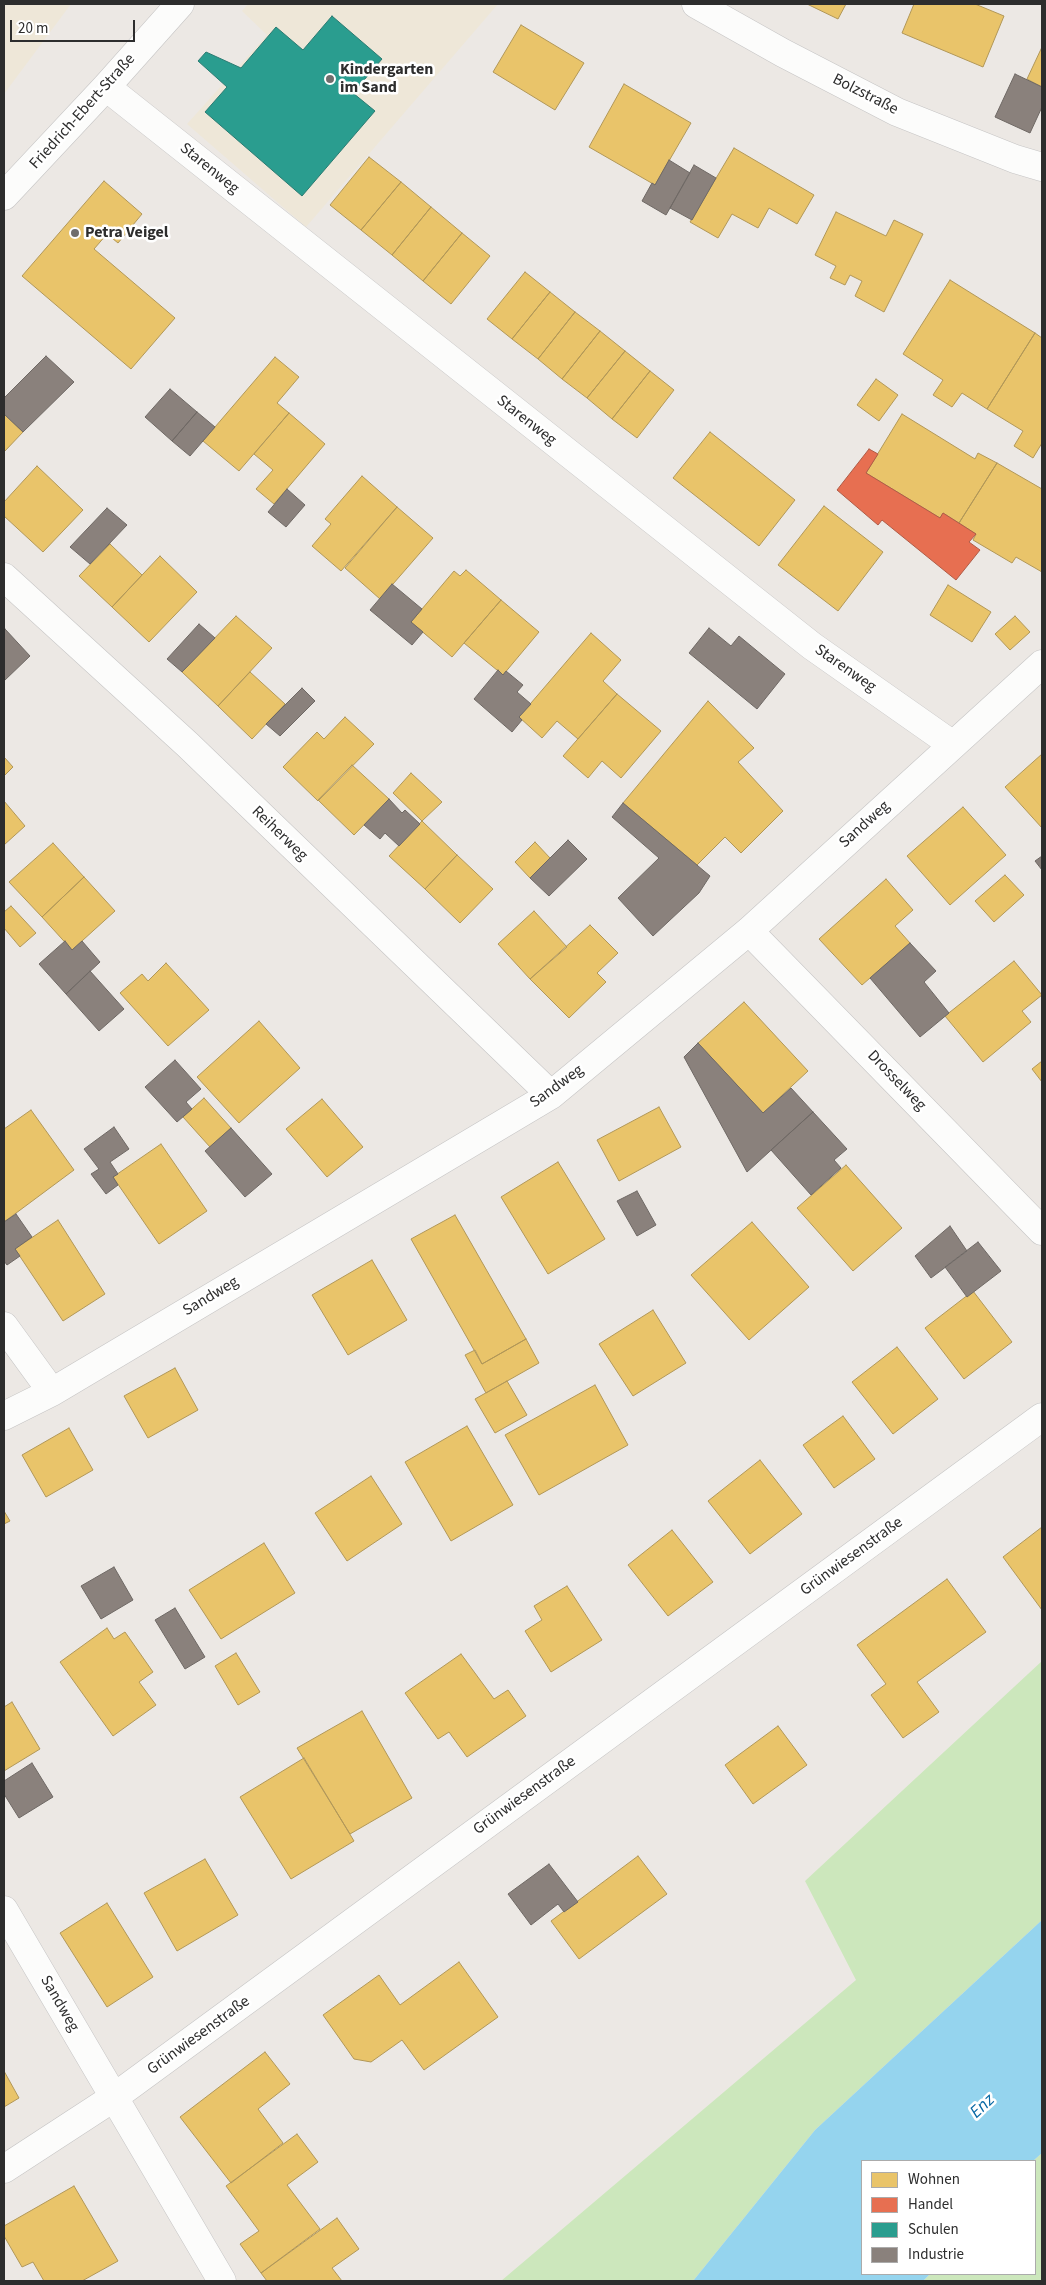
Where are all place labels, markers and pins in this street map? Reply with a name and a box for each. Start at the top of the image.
place label: Kindergarten im Sand [340,60,433,98]
marker: Kindergarten im Sand [324,73,336,85]
place label: Petra Veigel [85,223,168,243]
marker: Petra Veigel [69,227,81,239]

